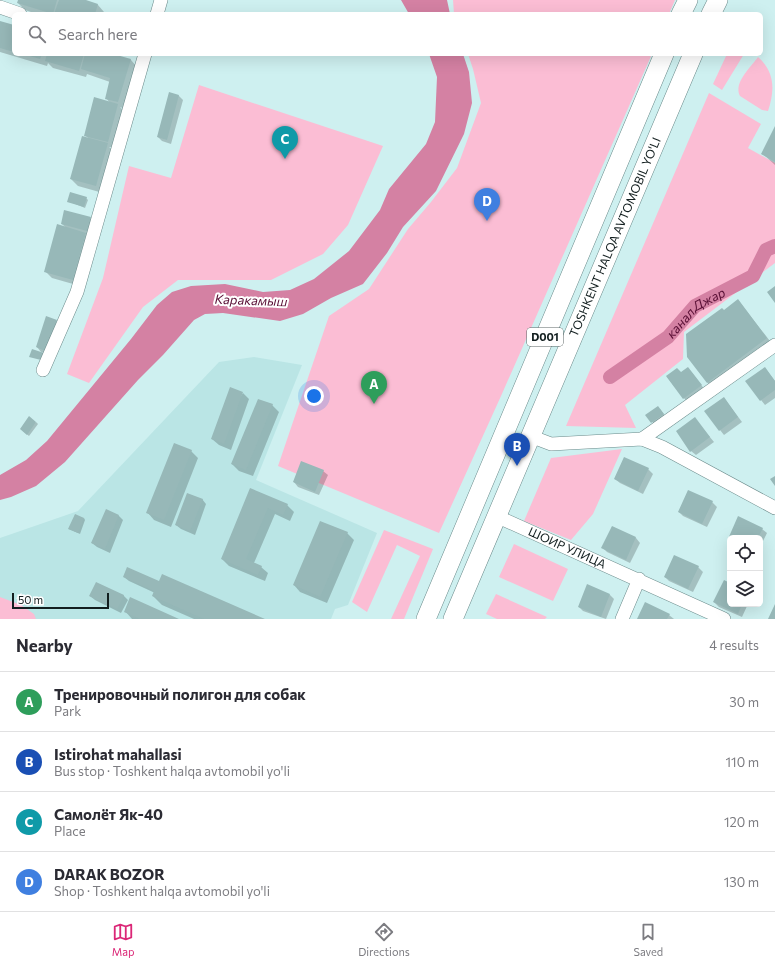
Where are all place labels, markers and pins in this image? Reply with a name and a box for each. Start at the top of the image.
pin: C [272,126,298,159]
pin: D [474,188,500,221]
pin: A [361,371,387,404]
pin: B [504,433,530,466]

